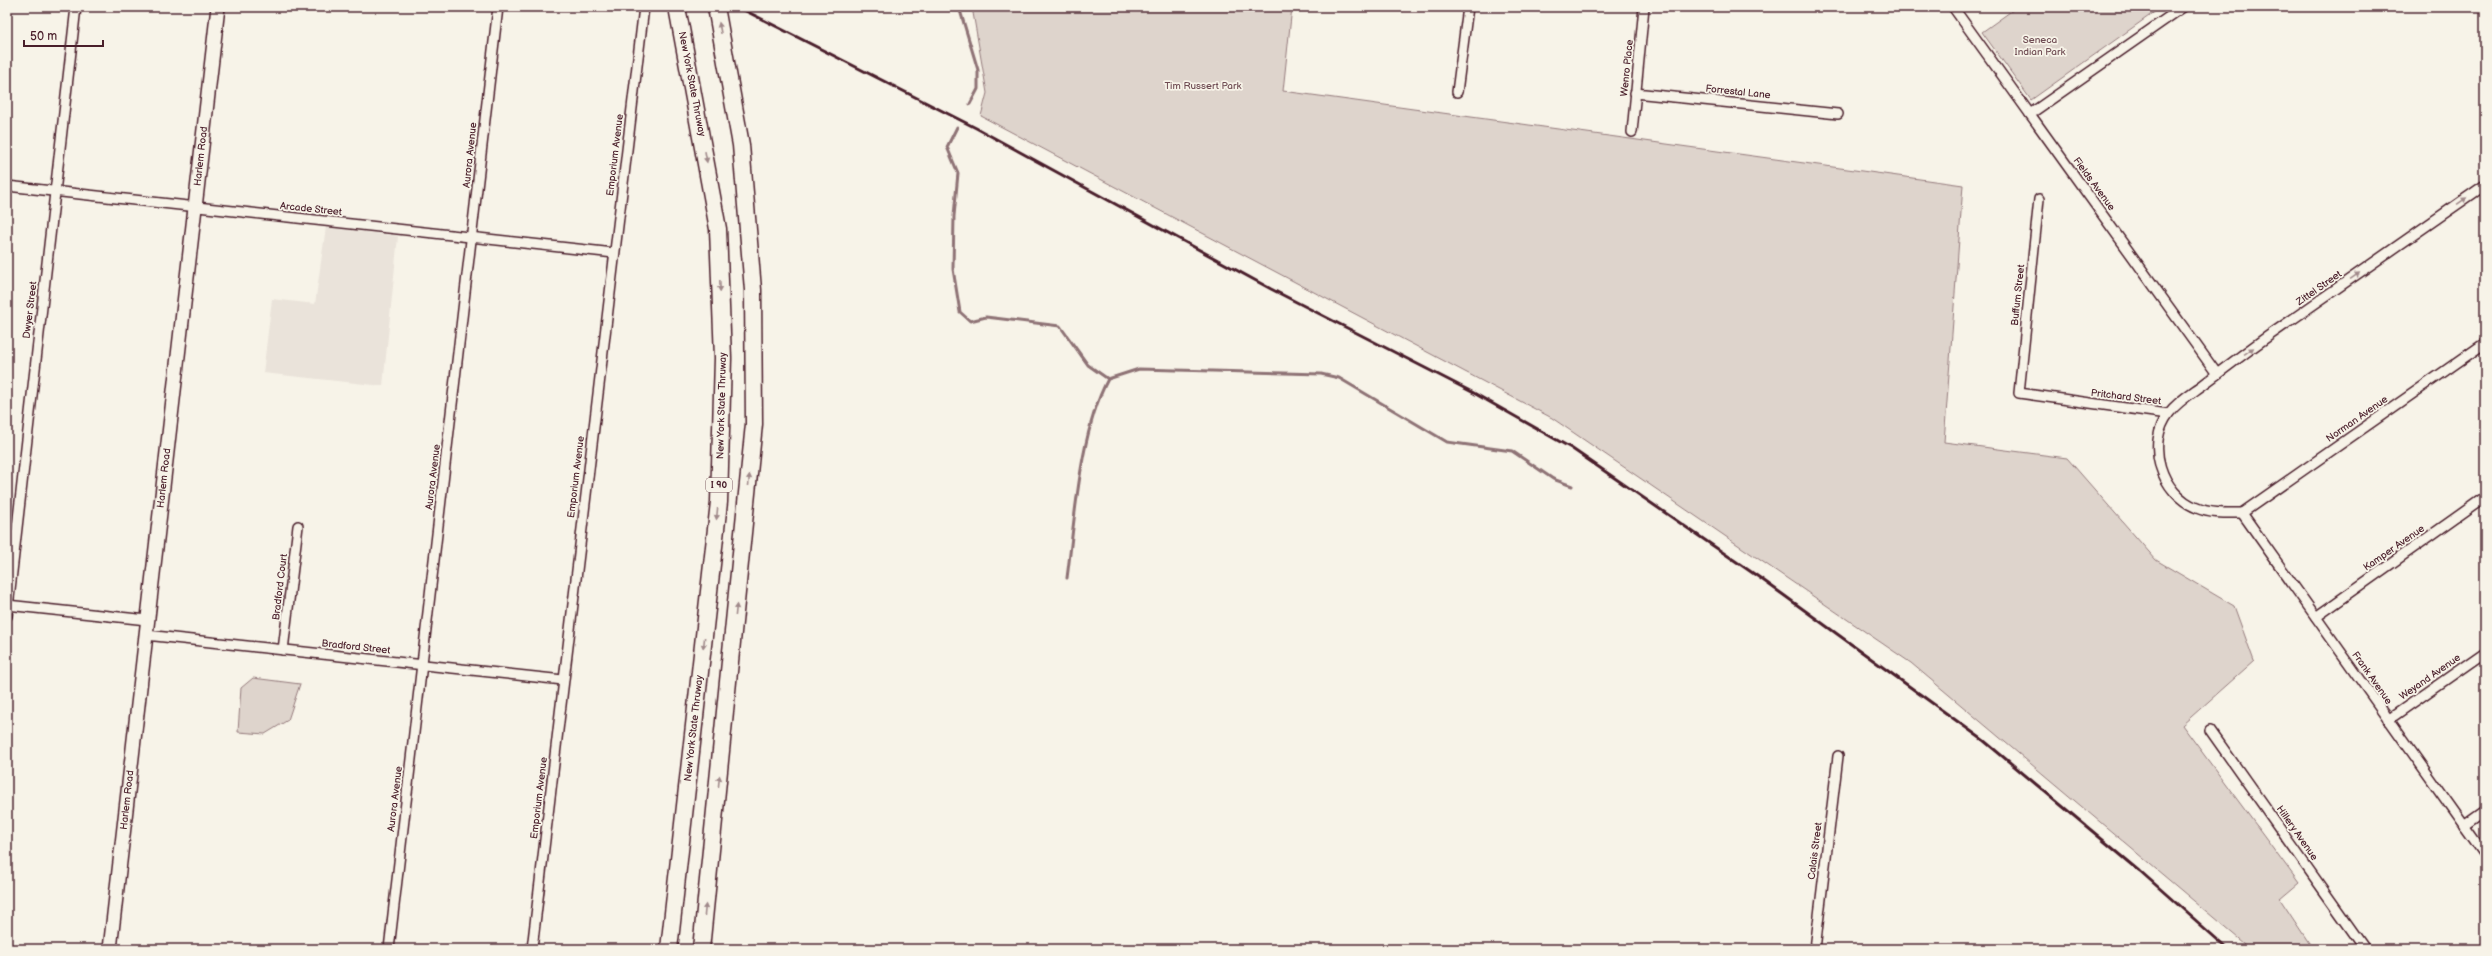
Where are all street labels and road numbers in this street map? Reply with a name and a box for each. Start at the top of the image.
street label: New York State Thruway [676,30,708,138]
street label: Wenro Place [1618,39,1636,97]
street label: Forrestal Lane [1705,83,1771,101]
street label: Emporium Avenue [604,113,626,197]
street label: Aurora Avenue [461,121,479,188]
street label: Harlem Road [192,125,210,187]
street label: Fields Avenue [2071,155,2118,213]
street label: Arcade Street [279,200,343,218]
street label: Buffum Street [2009,264,2027,326]
street label: Zittel Street [2293,268,2344,309]
street label: Dwyer Street [21,281,39,339]
street label: New York State Thruway [714,352,729,459]
street label: Pritchard Street [2090,387,2162,407]
street label: Norman Avenue [2324,393,2390,445]
street label: Emporium Avenue [565,435,587,519]
street label: Aurora Avenue [423,443,443,510]
street label: Harlem Road [155,447,173,509]
road number: I 90 [706,478,732,492]
street label: Kamper Avenue [2361,522,2427,574]
street label: Bradford Court [270,553,290,621]
street label: Bradford Street [321,637,391,657]
street label: Frank Avenue [2349,649,2395,707]
street label: Weyand Avenue [2397,651,2463,703]
street label: New York State Thruway [682,674,706,782]
street label: Emporium Avenue [528,756,550,840]
street label: Aurora Avenue [385,765,405,832]
street label: Harlem Road [118,769,136,830]
street label: Hillery Avenue [2274,803,2320,863]
street label: Calais Street [1806,822,1824,880]

